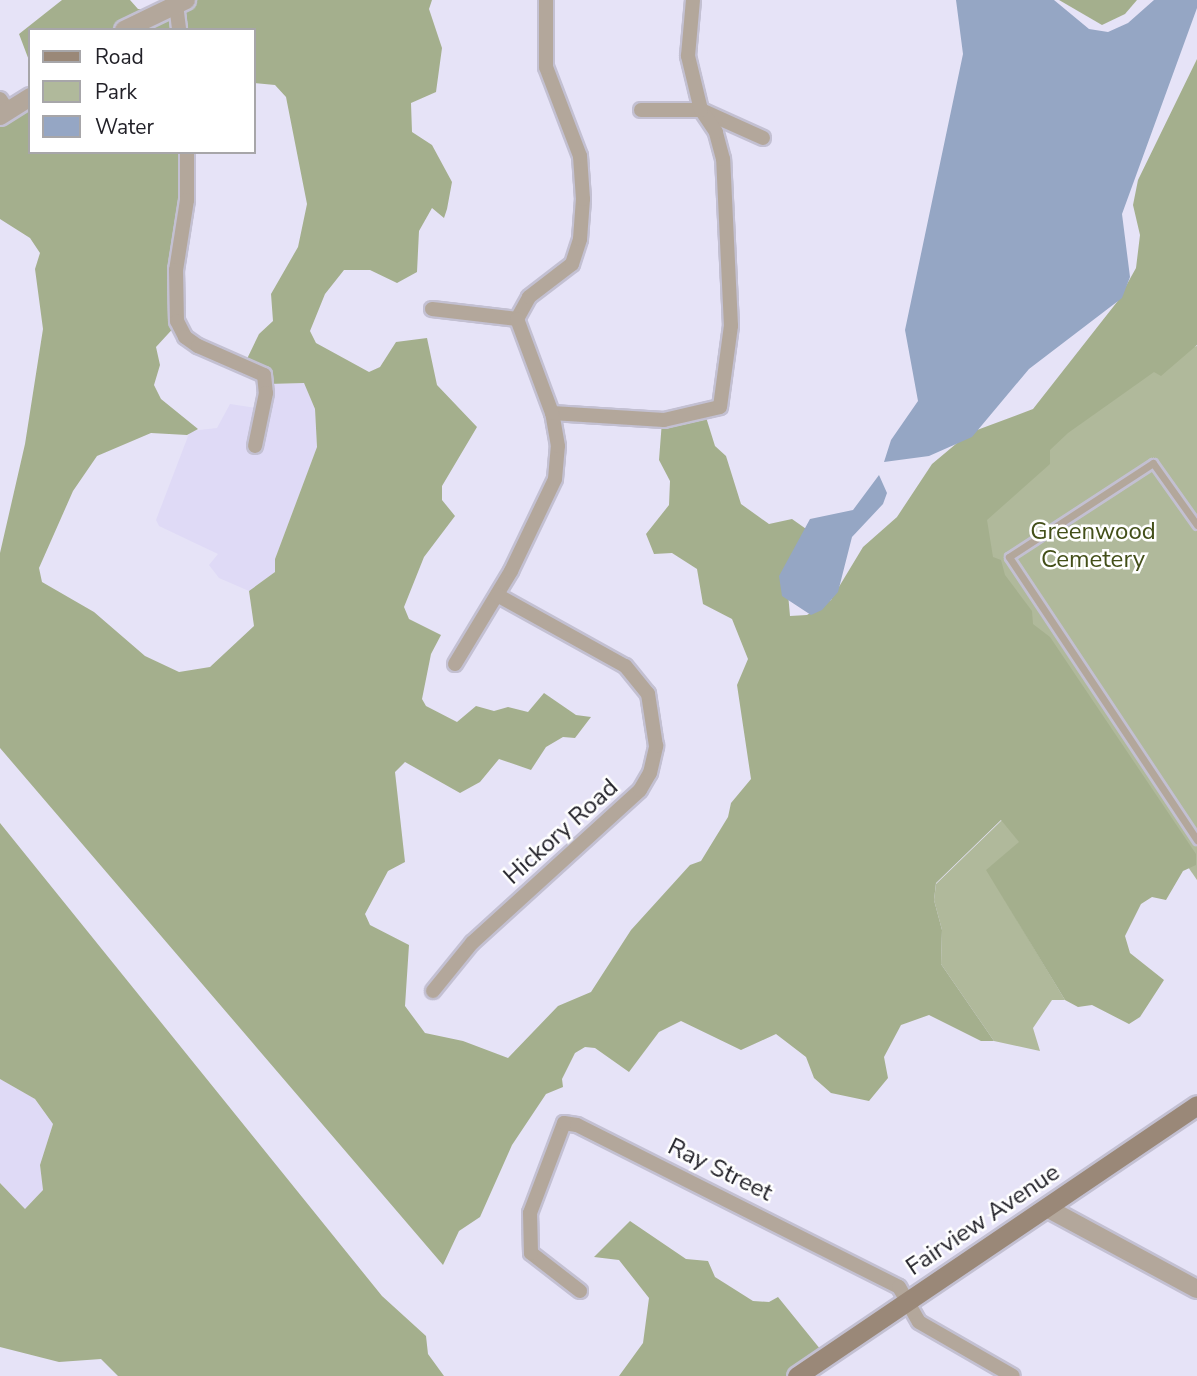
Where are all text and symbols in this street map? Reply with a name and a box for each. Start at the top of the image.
legend [28,28,256,154]
text: Road [95,43,144,71]
text: Park [95,78,137,106]
text: Water [95,113,154,141]
park label: Greenwood Cemetery [1030,518,1156,574]
street label: Hickory Road [498,773,624,891]
street label: Ray Street [663,1132,777,1208]
street label: Fairview Avenue [901,1158,1065,1282]

